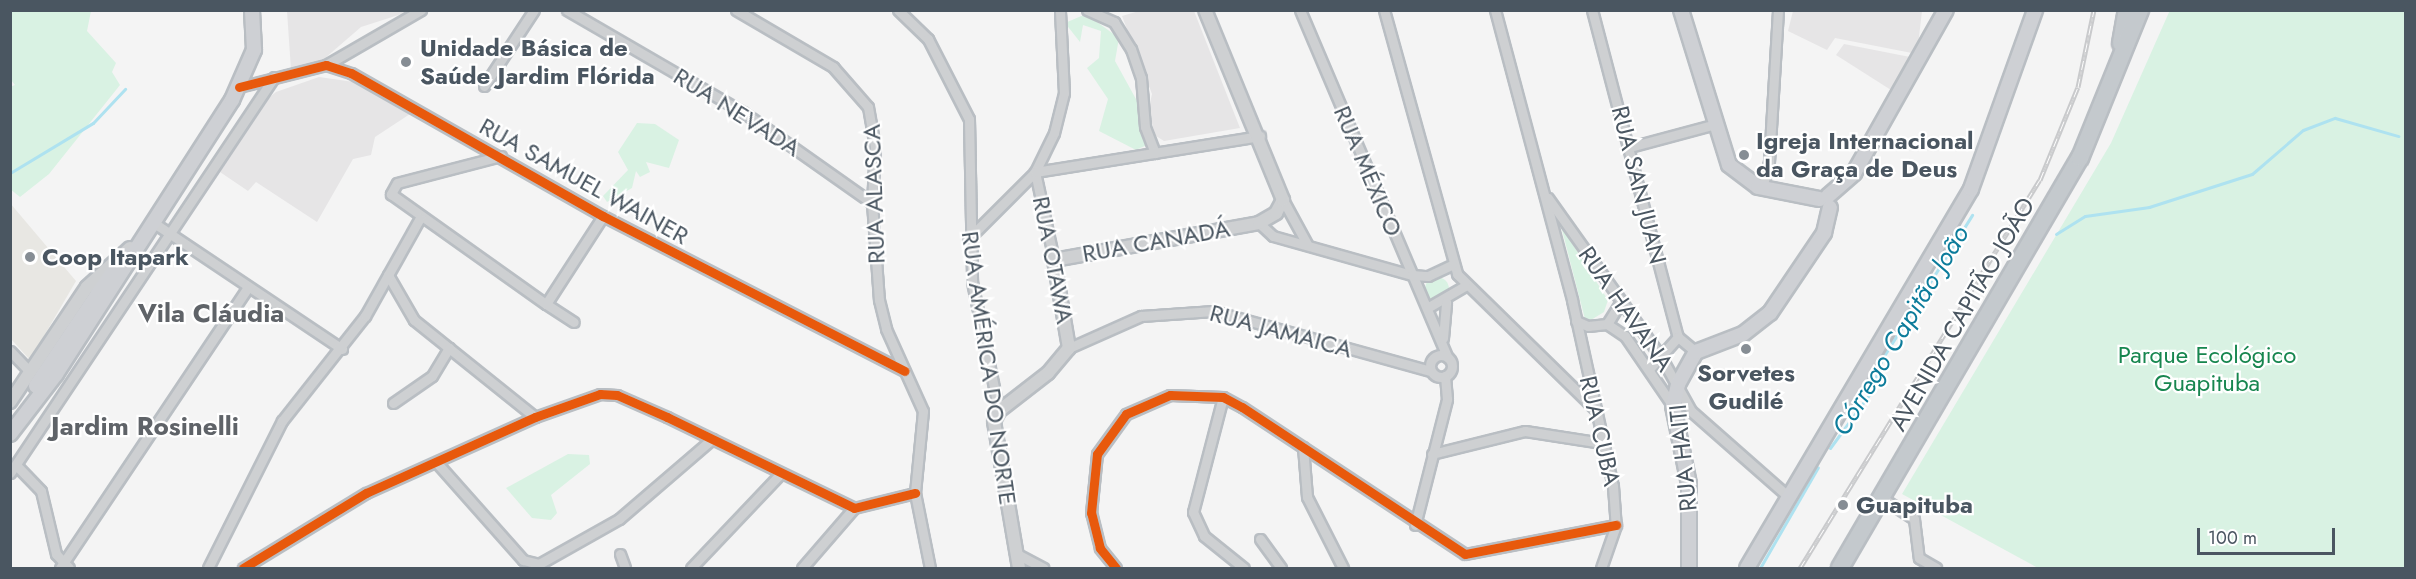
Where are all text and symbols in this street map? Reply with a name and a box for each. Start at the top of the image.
place label: Unidade Básica de Saúde Jardim Flórida [420,34,655,90]
marker: Unidade Básica de Saúde Jardim Flórida [397,53,415,71]
street label: RUA NEVADA [668,62,806,162]
street label: RUA MÉXICO [1328,102,1408,240]
street label: RUA SAN JUAN [1605,103,1673,267]
street label: RUA SAMUEL WAINER [474,112,694,250]
street label: RUA ALASCA [857,124,891,264]
place label: Igreja Internacional da Graça de Deus [1756,127,1974,183]
marker: Igreja Internacional da Graça de Deus [1737,148,1751,162]
street label: AVENIDA CAPITÃO JOÃO [1883,192,2041,436]
street label: RUA OTAWA [1027,194,1079,326]
street label: RUA CANADÁ [1080,214,1232,268]
water label: Córrego Capitão João [1826,220,1976,442]
street label: RUA AMÉRICA DO NORTE [956,229,1022,507]
street label: RUA HAVANA [1572,241,1680,377]
place label: Coop Itapark [42,243,189,271]
marker: Coop Itapark [23,250,37,264]
district label: Vila Cláudia [138,298,284,330]
street label: RUA JAMAICA [1207,298,1355,364]
park label: Parque Ecológico Guapituba [2118,341,2296,397]
marker: Sorvetes Gudilé [1739,342,1753,356]
place label: Sorvetes Gudilé [1697,359,1795,415]
street label: RUA CUBA [1573,373,1627,489]
street label: RUA HAITI [1663,403,1703,513]
district label: Jardim Rosinelli [51,411,239,443]
place label: Guapituba [1856,491,1973,519]
marker: Guapituba [1834,496,1852,514]
scale bar [2200,516,2338,554]
text: 100 m [2208,525,2257,551]

